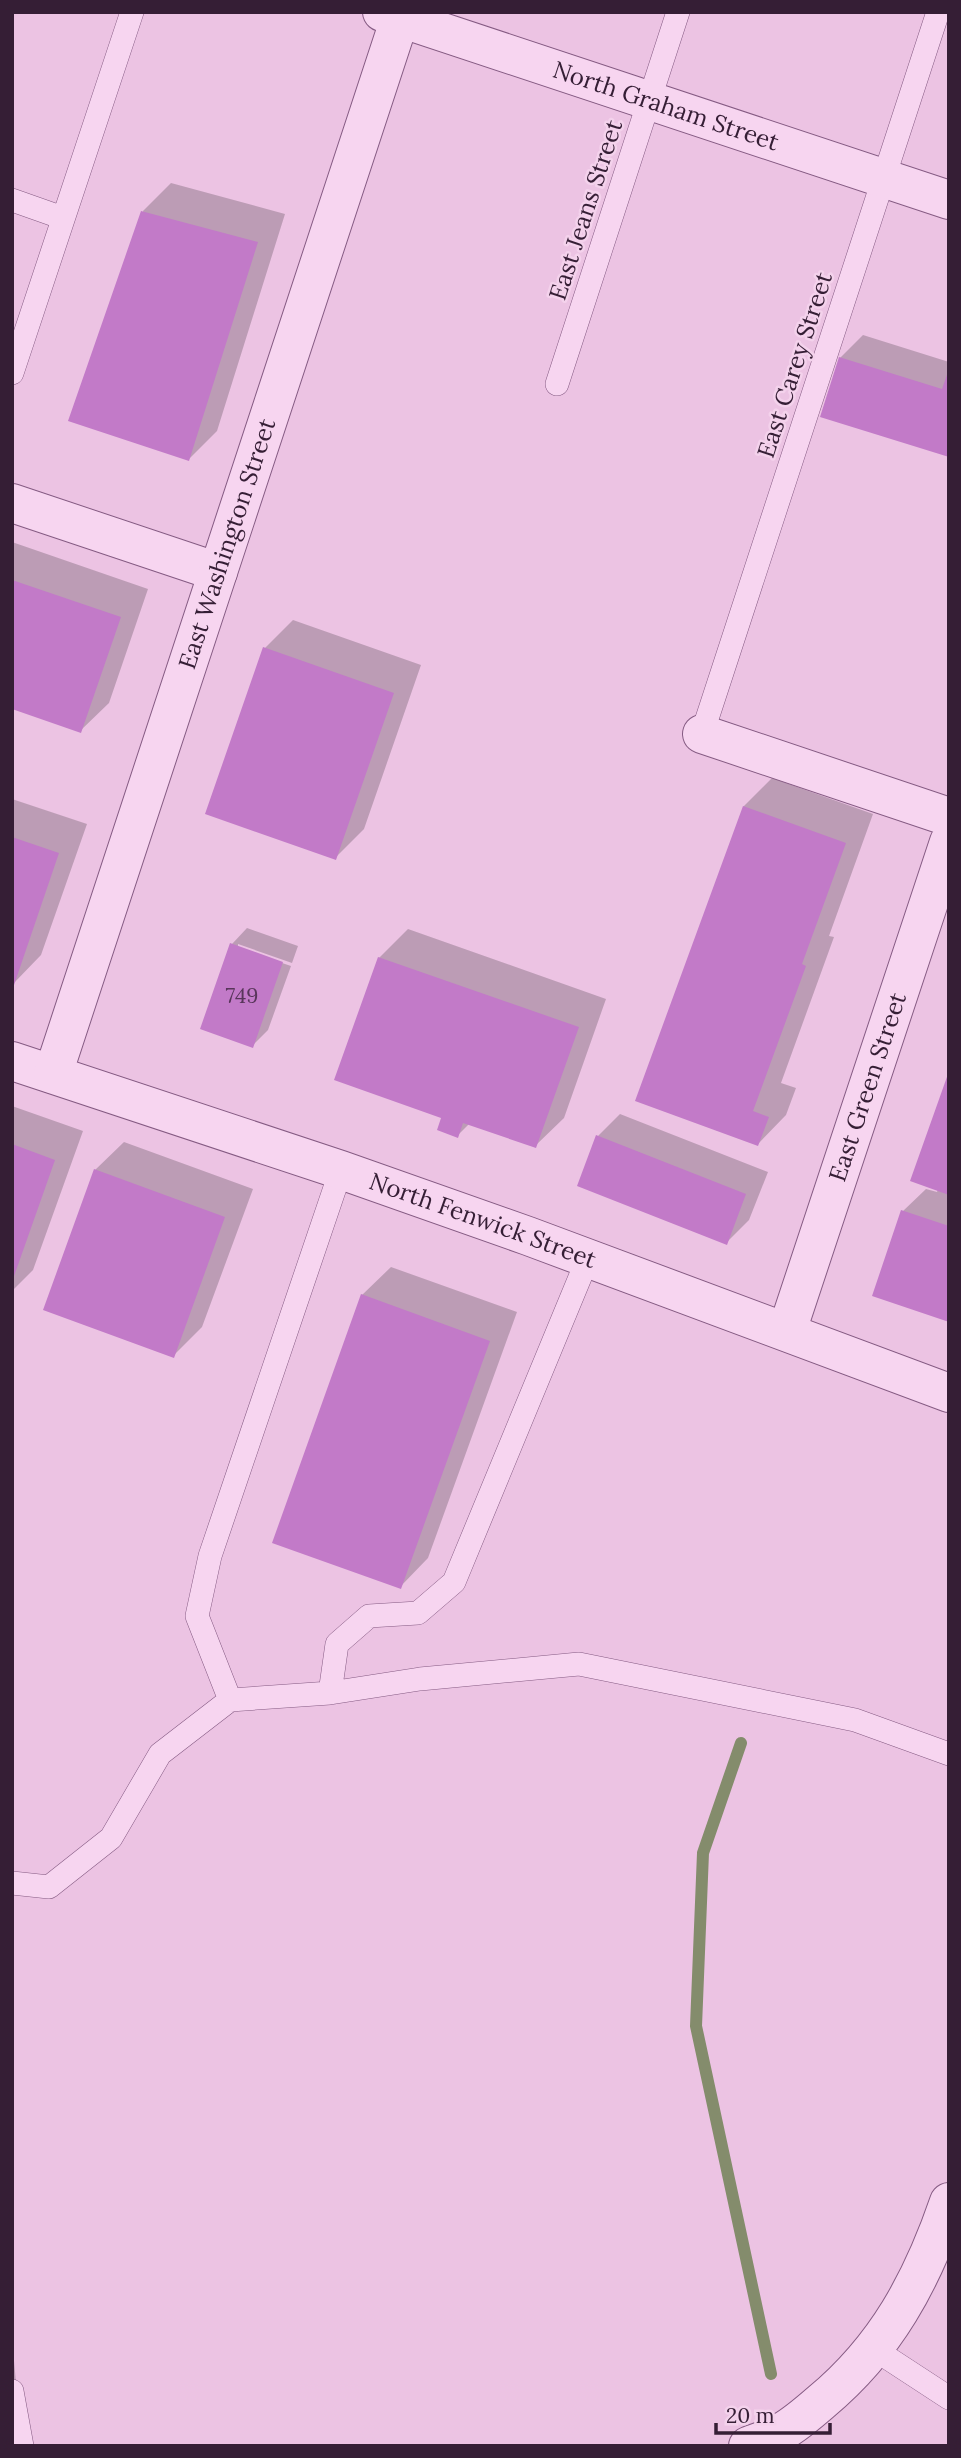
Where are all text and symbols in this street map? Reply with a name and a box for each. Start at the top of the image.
street label: North Graham Street [549,54,784,158]
street label: East Jeans Street [542,115,630,304]
street label: East Carey Street [750,267,839,462]
street label: East Washington Street [171,414,283,673]
house number: 749 [226,982,258,1009]
street label: East Green Street [822,988,913,1185]
street label: North Fenwick Street [365,1165,601,1275]
scale bar [716,2392,830,2436]
text: 20 m [726,2402,775,2429]

